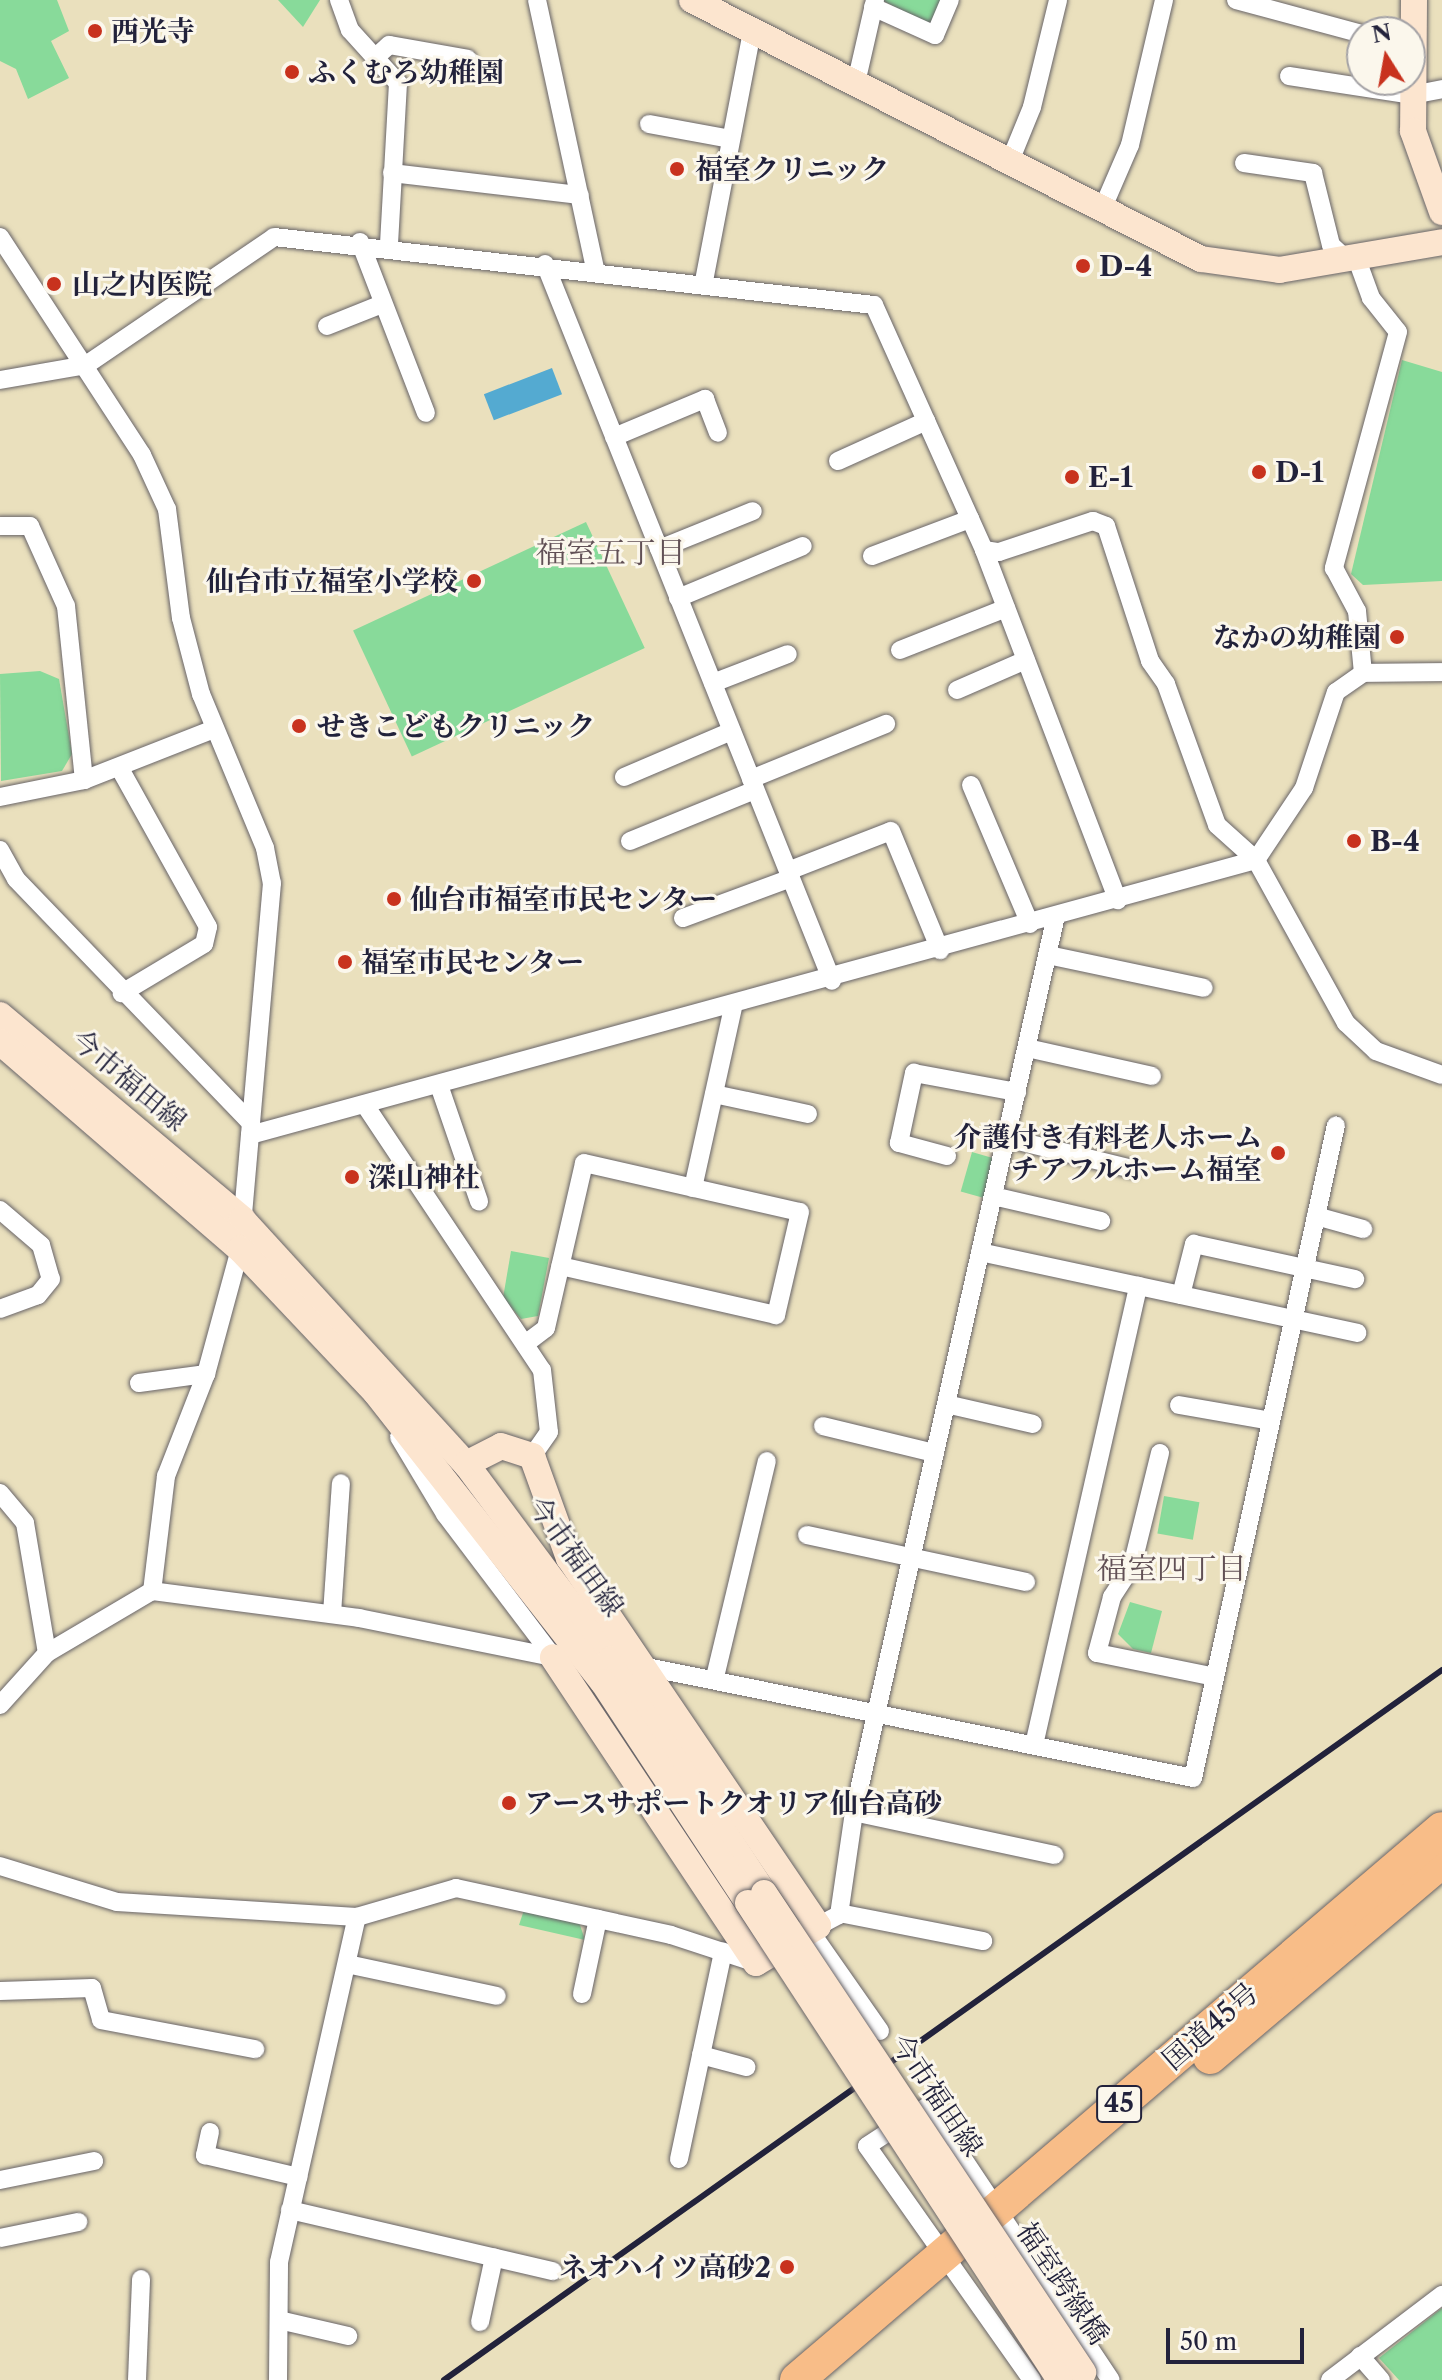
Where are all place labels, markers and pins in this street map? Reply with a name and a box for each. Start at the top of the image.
place label: 西光寺 [111,14,195,48]
marker: 西光寺 [86,22,104,40]
place label: ふくむろ幼稚園 [308,55,504,89]
marker: ふくむろ幼稚園 [283,63,301,81]
place label: 福室クリニック [695,152,891,186]
marker: 福室クリニック [666,158,688,180]
place label: D-4 [1099,249,1152,283]
marker: D-4 [1074,257,1092,275]
place label: 山之内医院 [72,267,212,301]
marker: 山之内医院 [43,273,65,295]
place label: D-1 [1275,455,1324,489]
place label: E-1 [1088,460,1133,494]
marker: D-1 [1250,463,1268,481]
marker: E-1 [1063,468,1081,486]
place label: 仙台市立福室小学校 [206,564,458,598]
marker: 仙台市立福室小学校 [465,572,483,590]
place label: なかの幼稚園 [1213,620,1381,654]
marker: なかの幼稚園 [1388,628,1406,646]
place label: せきこどもクリニック [317,709,597,743]
marker: せきこどもクリニック [288,715,310,737]
place label: B-4 [1370,824,1420,858]
marker: B-4 [1345,832,1363,850]
place label: 仙台市福室市民センター [410,882,718,916]
marker: 仙台市福室市民センター [385,890,403,908]
place label: 福室市民センター [361,945,585,979]
marker: 福室市民センター [336,953,354,971]
place label: 介護付き有料老人ホーム チアフルホーム福室 [954,1120,1262,1186]
marker: 介護付き有料老人ホーム チアフルホーム福室 [1269,1144,1287,1162]
place label: 深山神社 [368,1160,480,1194]
marker: 深山神社 [343,1168,361,1186]
place label: アースサポートクオリア仙台高砂 [525,1786,944,1820]
marker: アースサポートクオリア仙台高砂 [500,1794,518,1812]
place label: ネオハイツ高砂2 [558,2250,771,2284]
marker: ネオハイツ高砂2 [778,2258,796,2276]

